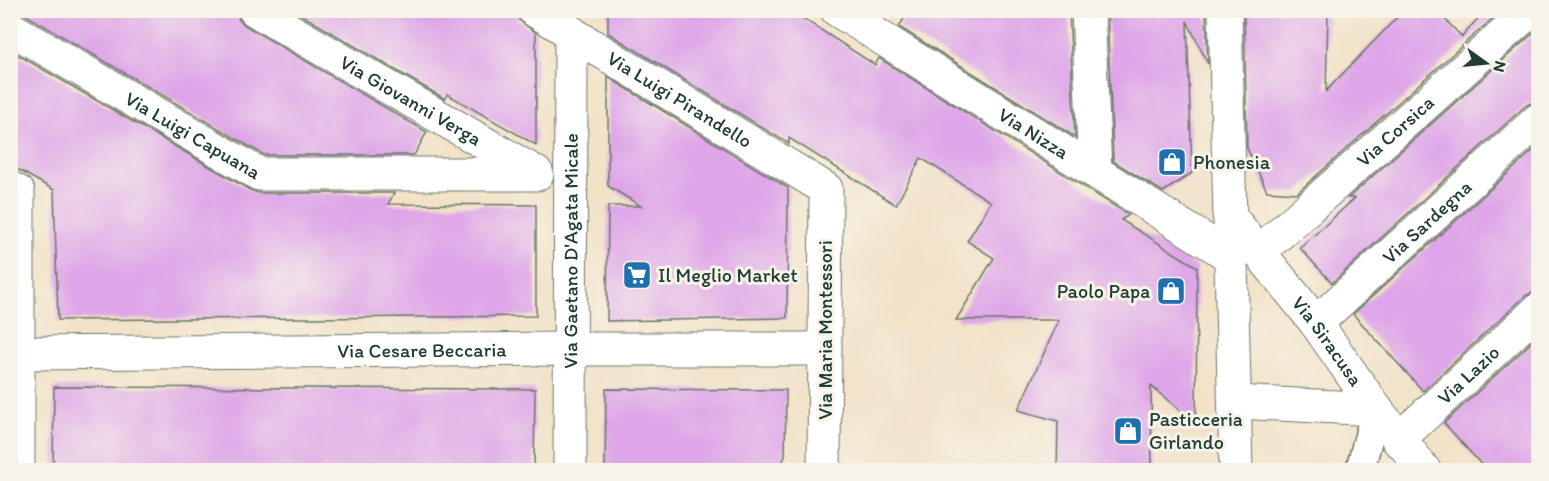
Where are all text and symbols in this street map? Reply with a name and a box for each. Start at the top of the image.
north arrow [1456,33,1516,93]
street label: Via Luigi Pirandello [603,46,757,153]
street label: Via Giovanni Verga [336,50,486,151]
text: N [1489,59,1511,74]
street label: Via Luigi Capuana [121,86,266,185]
street label: Via Corsica [1351,90,1439,172]
street label: Via Nizza [994,102,1074,164]
street label: Via Gaetano D'Agata Micale [558,133,583,369]
shop icon: Phonesia [1156,146,1188,178]
place label: Phonesia [1193,150,1271,174]
street label: Via Sardegna [1377,175,1476,269]
street label: Via Maria Montessori [813,240,837,420]
supermarket icon: Il Meglio Market [621,259,653,291]
place label: Il Meglio Market [658,263,798,287]
shop icon: Paolo Papa [1155,275,1187,307]
place label: Paolo Papa [1057,279,1150,303]
street label: Via Siracusa [1287,291,1369,391]
street label: Via Cesare Beccaria [337,337,507,363]
street label: Via Lazio [1432,340,1504,409]
place label: Pasticceria Girlando [1149,407,1243,454]
shop icon: Pasticceria Girlando [1112,415,1144,447]

